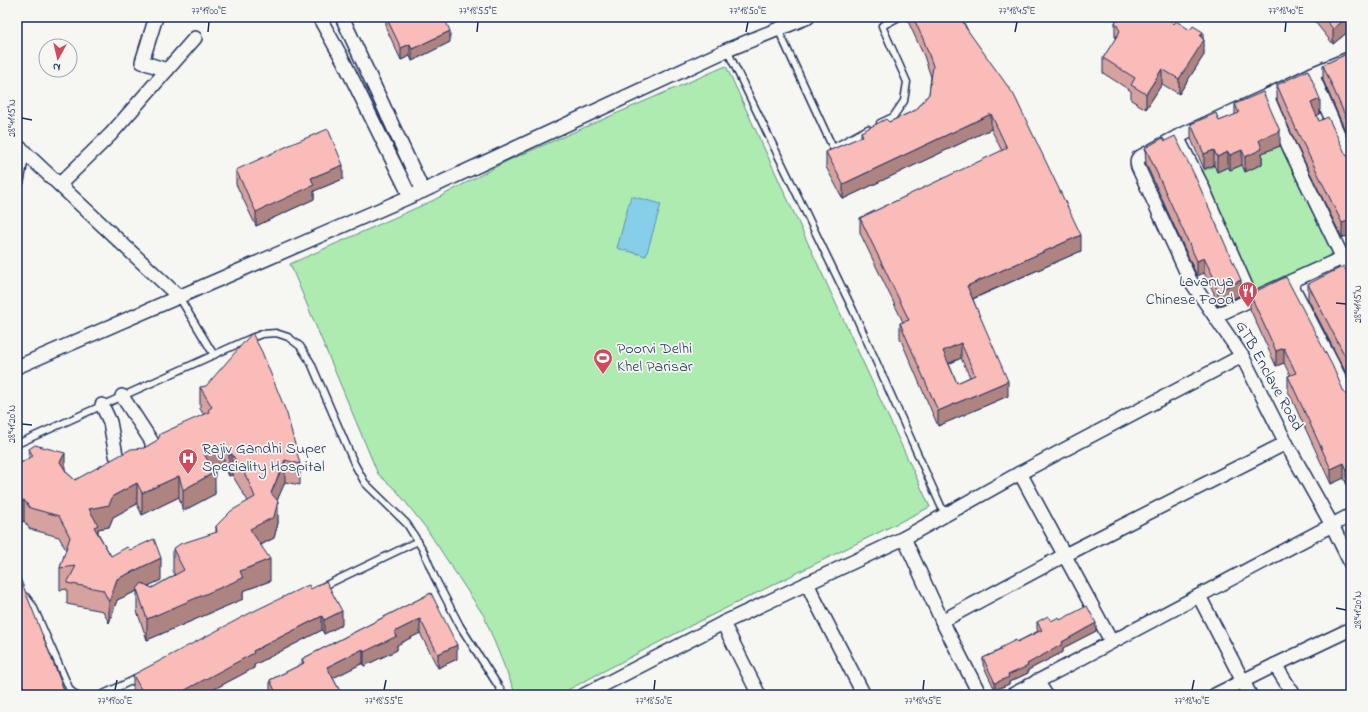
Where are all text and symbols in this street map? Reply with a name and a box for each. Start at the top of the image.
text: 77°19'00"E [191,4,227,19]
text: 77°18'55"E [459,4,497,19]
text: 77°18'50"E [729,4,767,19]
text: 77°18'45"E [998,4,1036,19]
text: 77°18'40"E [1268,4,1304,19]
north arrow [38,38,78,78]
text: N [52,58,62,75]
text: 28°41'15"N [5,99,20,137]
place label: Lavanya Chinese Food [1146,270,1234,312]
restaurant icon: Lavanya Chinese Food [1237,280,1259,308]
text: 28°41'15"N [1351,285,1366,323]
street label: GTB Enclave Road [1229,317,1309,435]
place label: Poorvi Delhi Khel Parisar [617,337,693,379]
sports icon: Poorvi Delhi Khel Parisar [592,347,614,375]
text: 28°41'20"N [5,405,20,443]
place label: Rajiv Gandhi Super Speciality Hospital [202,437,326,479]
hospital icon: Rajiv Gandhi Super Speciality Hospital [177,447,199,475]
text: 28°41'20"N [1351,591,1366,629]
text: 77°19'00"E [97,694,133,709]
text: 77°18'55"E [365,694,403,709]
text: 77°18'50"E [635,694,673,709]
text: 77°18'45"E [904,694,942,709]
text: 77°18'40"E [1174,694,1210,709]

